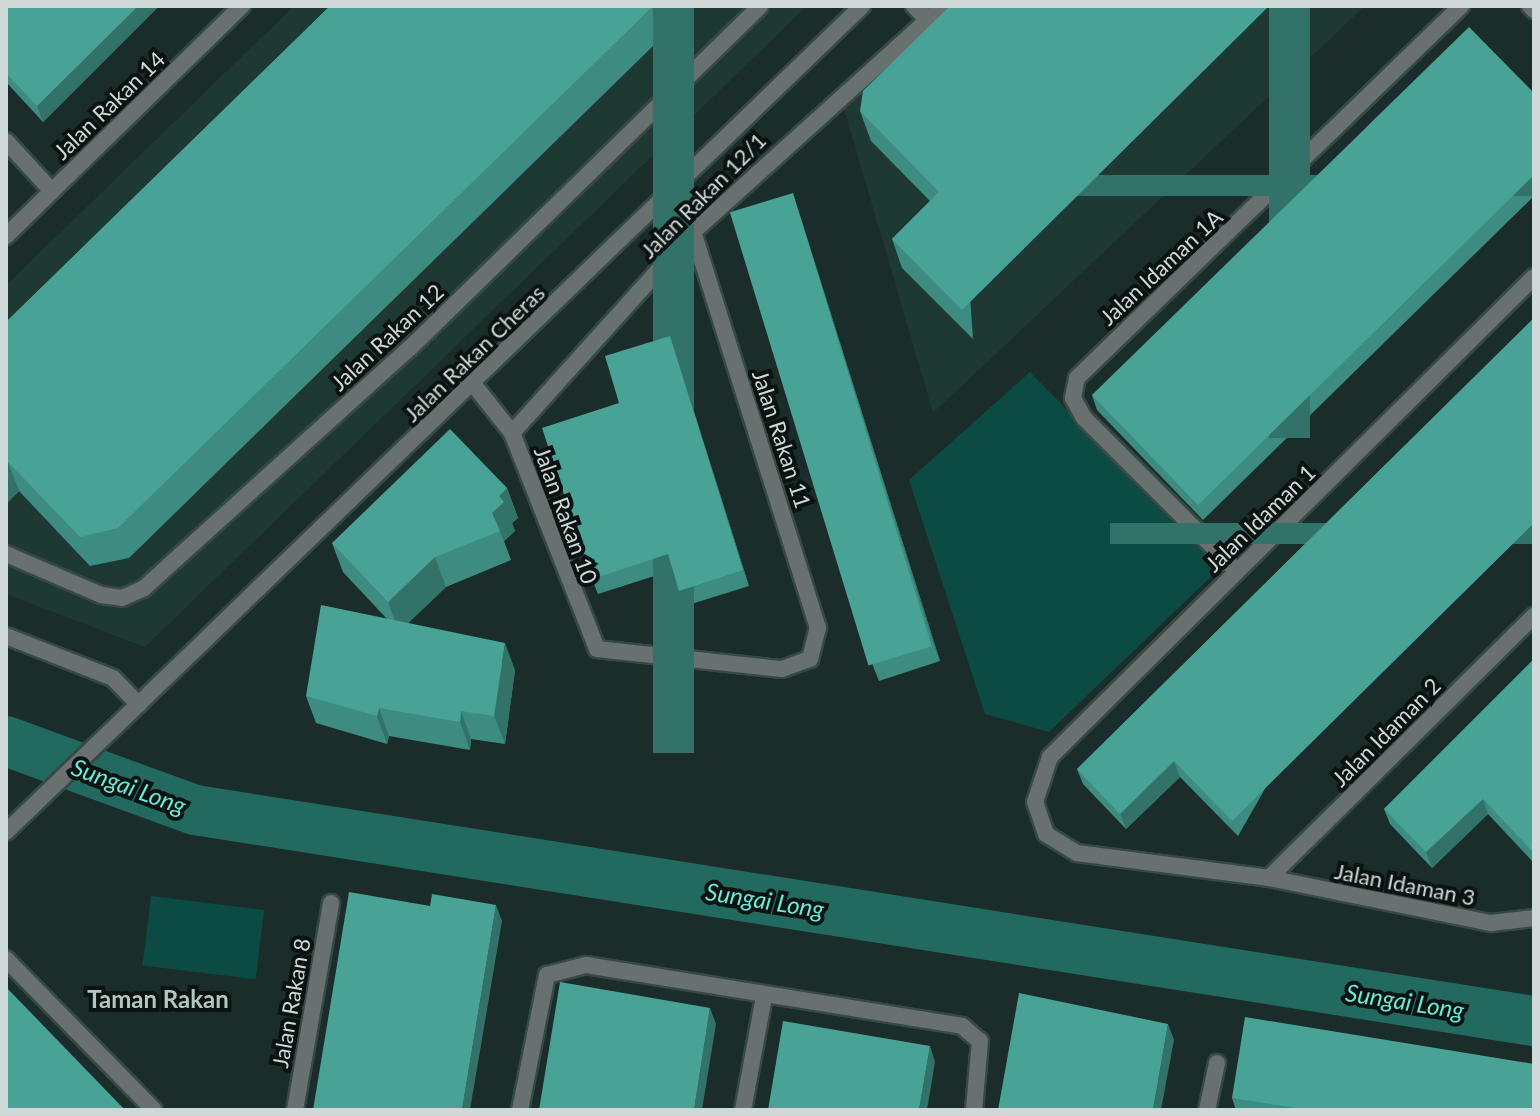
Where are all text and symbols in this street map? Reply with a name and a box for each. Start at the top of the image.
street label: Jalan Rakan 14 [48,46,170,164]
street label: Jalan Rakan 12/1 [635,127,771,263]
street label: Jalan Idaman 1A [1094,204,1228,330]
street label: Jalan Rakan 12 [325,278,449,396]
street label: Jalan Rakan Cheras [398,279,550,427]
street label: Jalan Rakan 11 [747,366,817,512]
street label: Jalan Rakan 10 [529,443,603,587]
street label: Jalan Idaman 1 [1200,459,1320,577]
street label: Jalan Idaman 2 [1326,672,1446,792]
water label: Sungai Long [68,752,190,820]
street label: Jalan Idaman 3 [1332,857,1478,911]
water label: Sungai Long [704,876,826,924]
street label: Jalan Rakan 8 [267,936,315,1070]
water label: Sungai Long [1344,977,1466,1025]
district label: Taman Rakan [87,985,229,1013]

